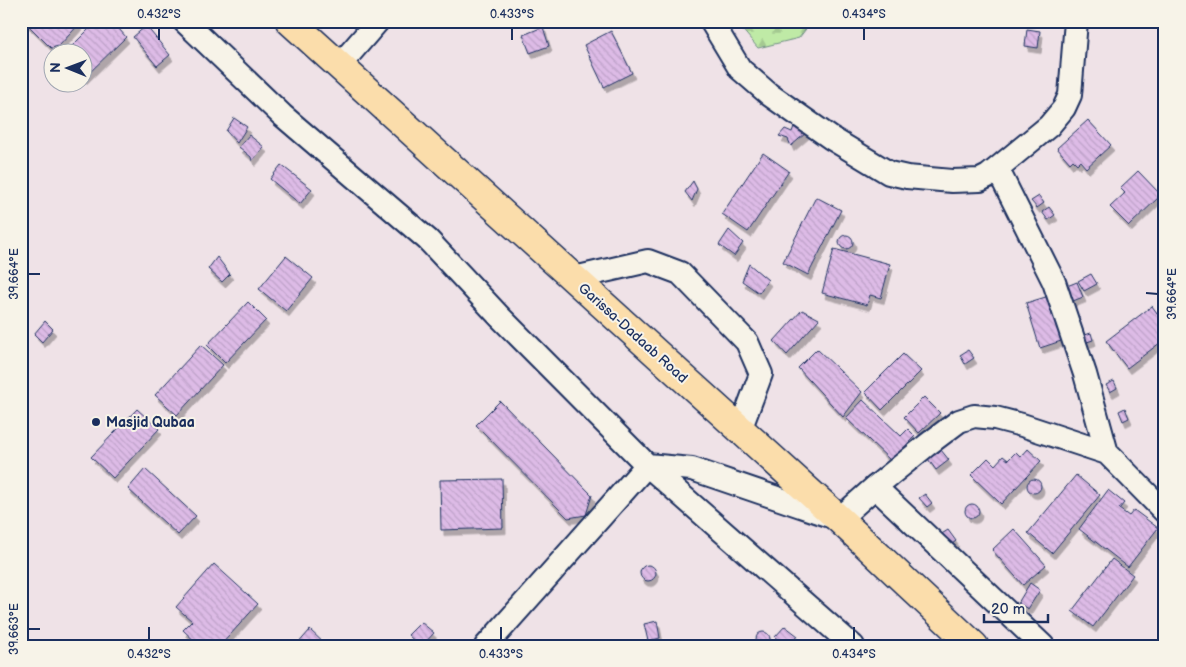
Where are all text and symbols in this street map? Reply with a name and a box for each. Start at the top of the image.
text: 0.432°S [137,7,181,22]
text: 0.433°S [490,7,534,22]
text: 0.434°S [842,7,886,22]
north arrow [42,42,92,92]
text: N [47,62,64,73]
text: 39.664°E [7,248,22,300]
text: 39.664°E [1165,268,1180,320]
street label: Garissa-Dadaab Road [575,280,691,386]
place label: Masjid Qubaa [106,414,195,431]
marker: Masjid Qubaa [90,416,102,428]
scale bar [984,592,1047,624]
text: 20 m [991,600,1025,619]
text: 39.663°E [7,603,22,655]
text: 0.432°S [127,647,171,662]
text: 0.433°S [479,647,523,662]
text: 0.434°S [832,647,876,662]

